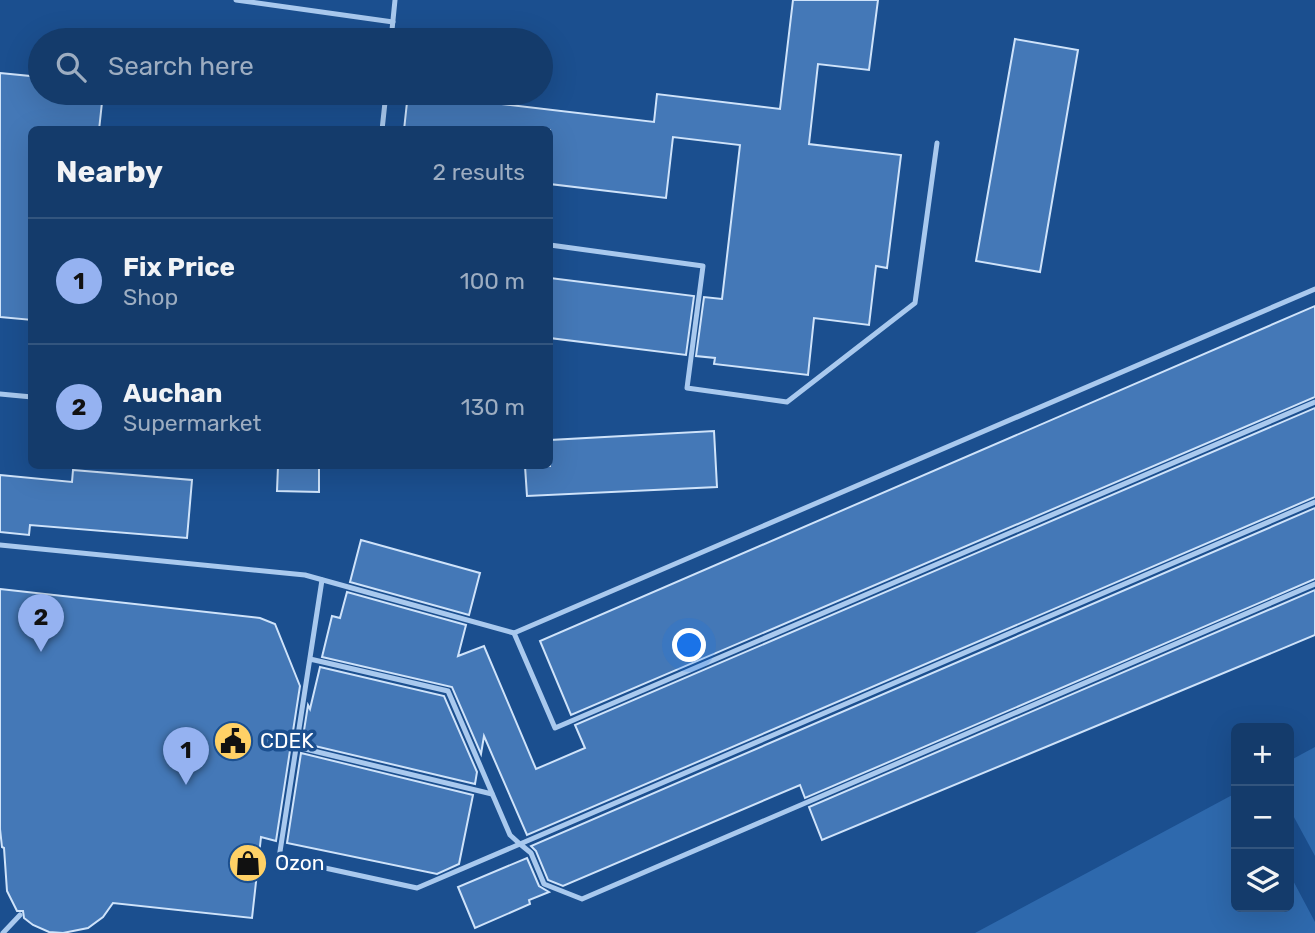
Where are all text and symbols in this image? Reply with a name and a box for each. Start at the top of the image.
search box [28,28,553,105]
icon: search [52,48,90,86]
text: Search here [108,51,254,82]
text: Nearby [56,154,163,190]
text: 2 results [433,158,525,186]
text: Fix Price [123,252,235,283]
text: 1 [73,267,85,295]
text: 100 m [460,267,525,295]
text: Shop [123,283,178,311]
text: Auchan [123,378,222,409]
text: 2 [72,393,86,421]
text: 130 m [461,393,525,421]
text: Supermarket [123,409,261,437]
pin: 2 [18,594,64,652]
your location [672,628,706,662]
public building icon: CDEK [212,720,254,762]
map controls [1231,723,1294,912]
button: + [1231,723,1294,786]
pin: 1 [163,727,209,785]
place label: CDEK [260,728,314,753]
button: − [1231,786,1294,849]
shop icon: Ozon [227,842,269,884]
button: layers [1231,849,1294,912]
place label: Ozon [275,850,325,875]

